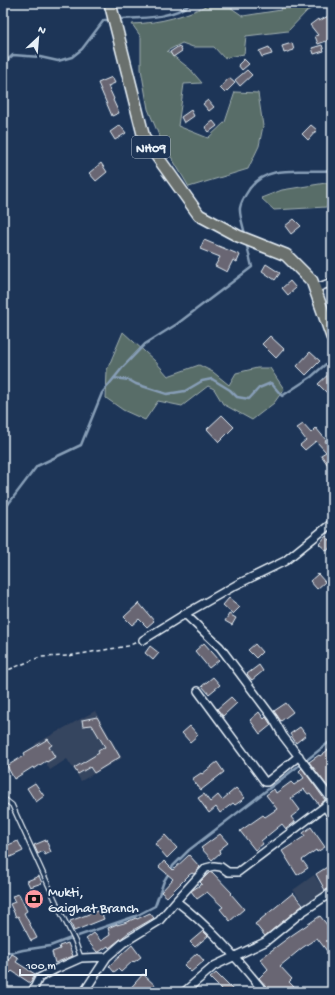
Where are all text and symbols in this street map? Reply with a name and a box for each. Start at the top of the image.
north arrow [18,18,58,58]
text: N [36,24,47,38]
road number: NH09 [132,136,170,158]
place label: Mukti, Gaighat Branch [48,885,139,918]
bank icon: Mukti, Gaighat Branch [23,888,45,910]
scale bar [20,951,146,977]
text: 100 m [25,960,56,974]

